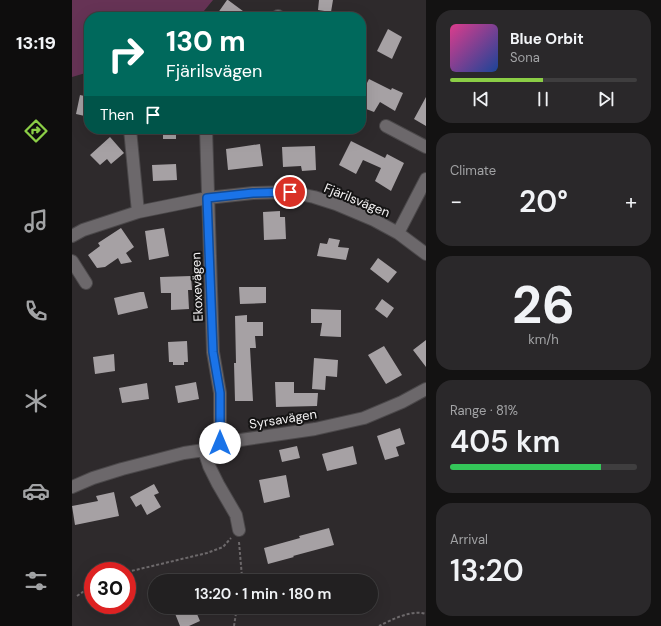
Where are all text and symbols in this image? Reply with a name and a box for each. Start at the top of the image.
text: 130 m [166,23,246,60]
icon: right [100,28,152,80]
text: Blue Orbit [510,29,584,49]
text: 13:19 [16,31,56,55]
text: Sona [510,49,540,66]
text: Fjärilsvägen [166,59,262,83]
icon: previous [470,88,492,110]
icon: pause [532,88,554,110]
icon: next [595,88,617,110]
icon: arrive [142,104,164,126]
text: Then [100,105,134,125]
icon: directions [22,117,50,145]
text: Climate [450,162,496,179]
pin [273,175,307,209]
street label: Fjärilsvägen [322,179,392,221]
icon: arrive [279,181,301,203]
text: 20° [519,182,568,221]
text: − [450,187,462,216]
text: + [625,187,637,216]
icon: music [22,207,50,235]
street label: Ekoxevägen [187,252,207,322]
text: 26 [512,271,575,339]
icon: phone [22,297,50,325]
text: km/h [528,331,559,348]
icon: climate [22,387,50,415]
text: Range · 81% [450,402,518,419]
street label: Syrsavägen [248,405,318,433]
position arrow [199,422,241,464]
text: 405 km [450,422,560,461]
icon: car [22,477,50,505]
text: Arrival [450,531,488,548]
text: 13:20 [450,551,524,590]
speed limit sign: 30 [84,562,136,614]
icon: filters [22,567,50,595]
text: 13:20 · 1 min · 180 m [195,584,331,604]

